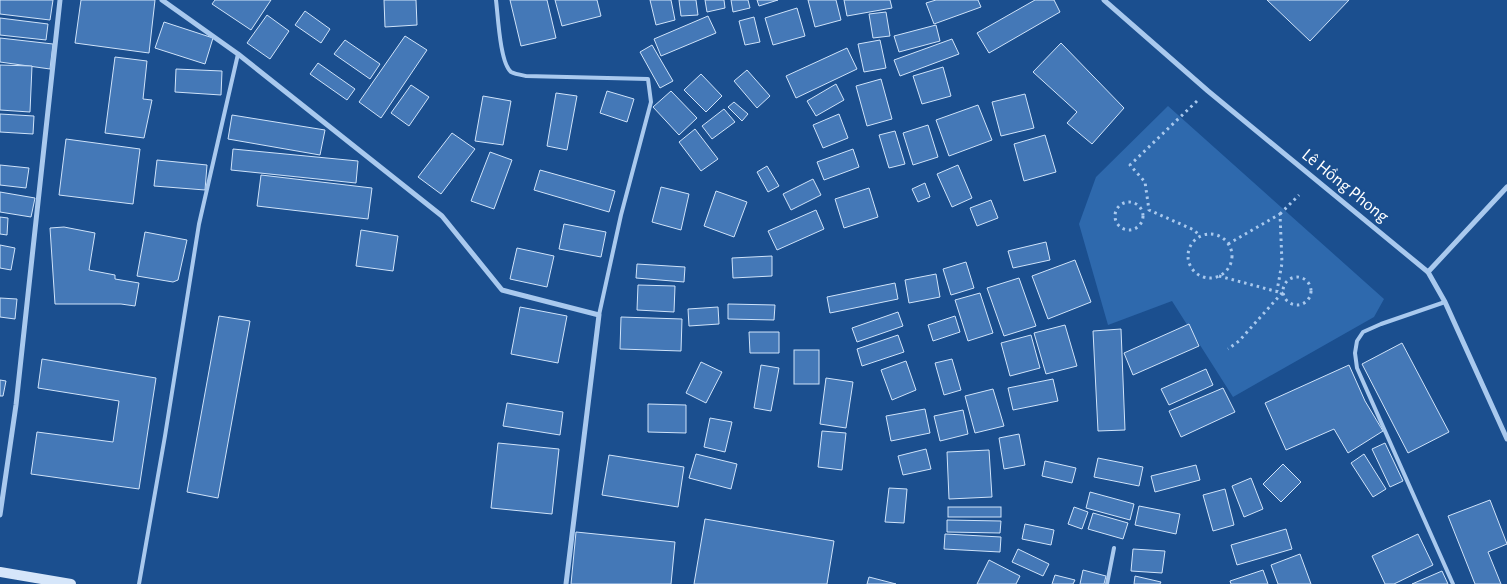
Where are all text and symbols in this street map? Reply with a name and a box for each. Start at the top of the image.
street label: Lê Hồng Phong [1298,145,1392,226]

